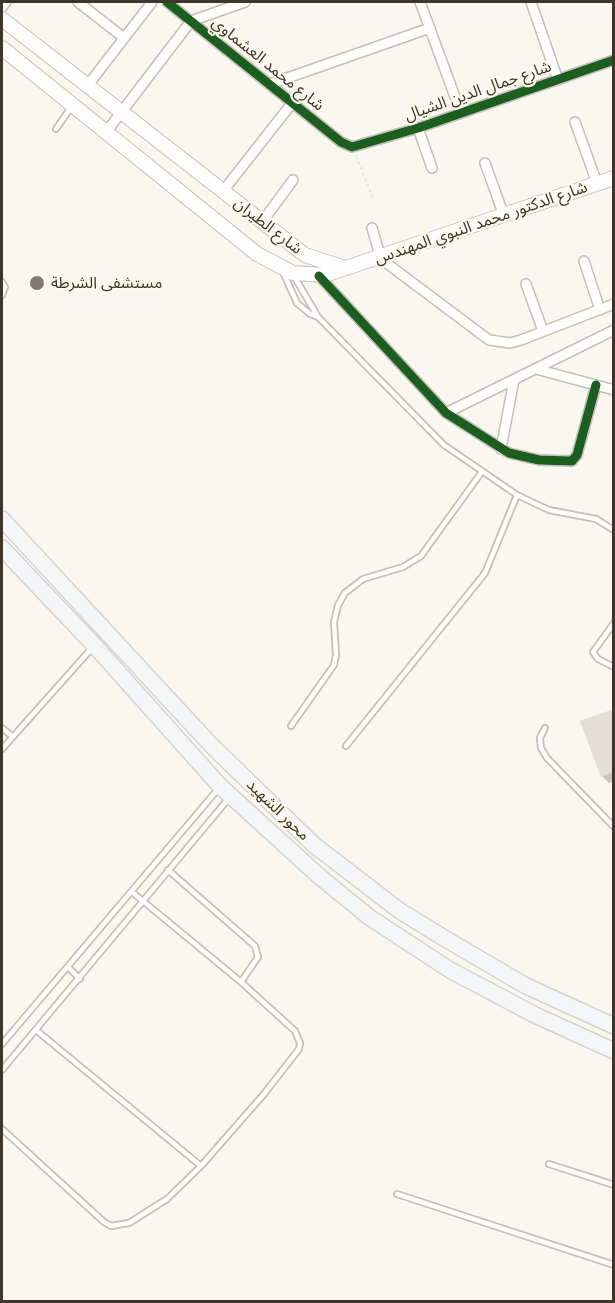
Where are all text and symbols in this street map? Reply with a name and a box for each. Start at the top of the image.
street label: شارع محمد العشماوي [208,13,328,115]
street label: شارع جمال الدين الشيال [402,57,554,125]
street label: شارع الدكتور محمد النبوي المهندس [372,178,590,268]
street label: شارع الطيران [230,193,306,259]
place label: مستشفى الشرطة [51,273,162,293]
marker: مستشفى الشرطة [28,274,46,292]
street label: محور الشهيد [242,775,314,845]

